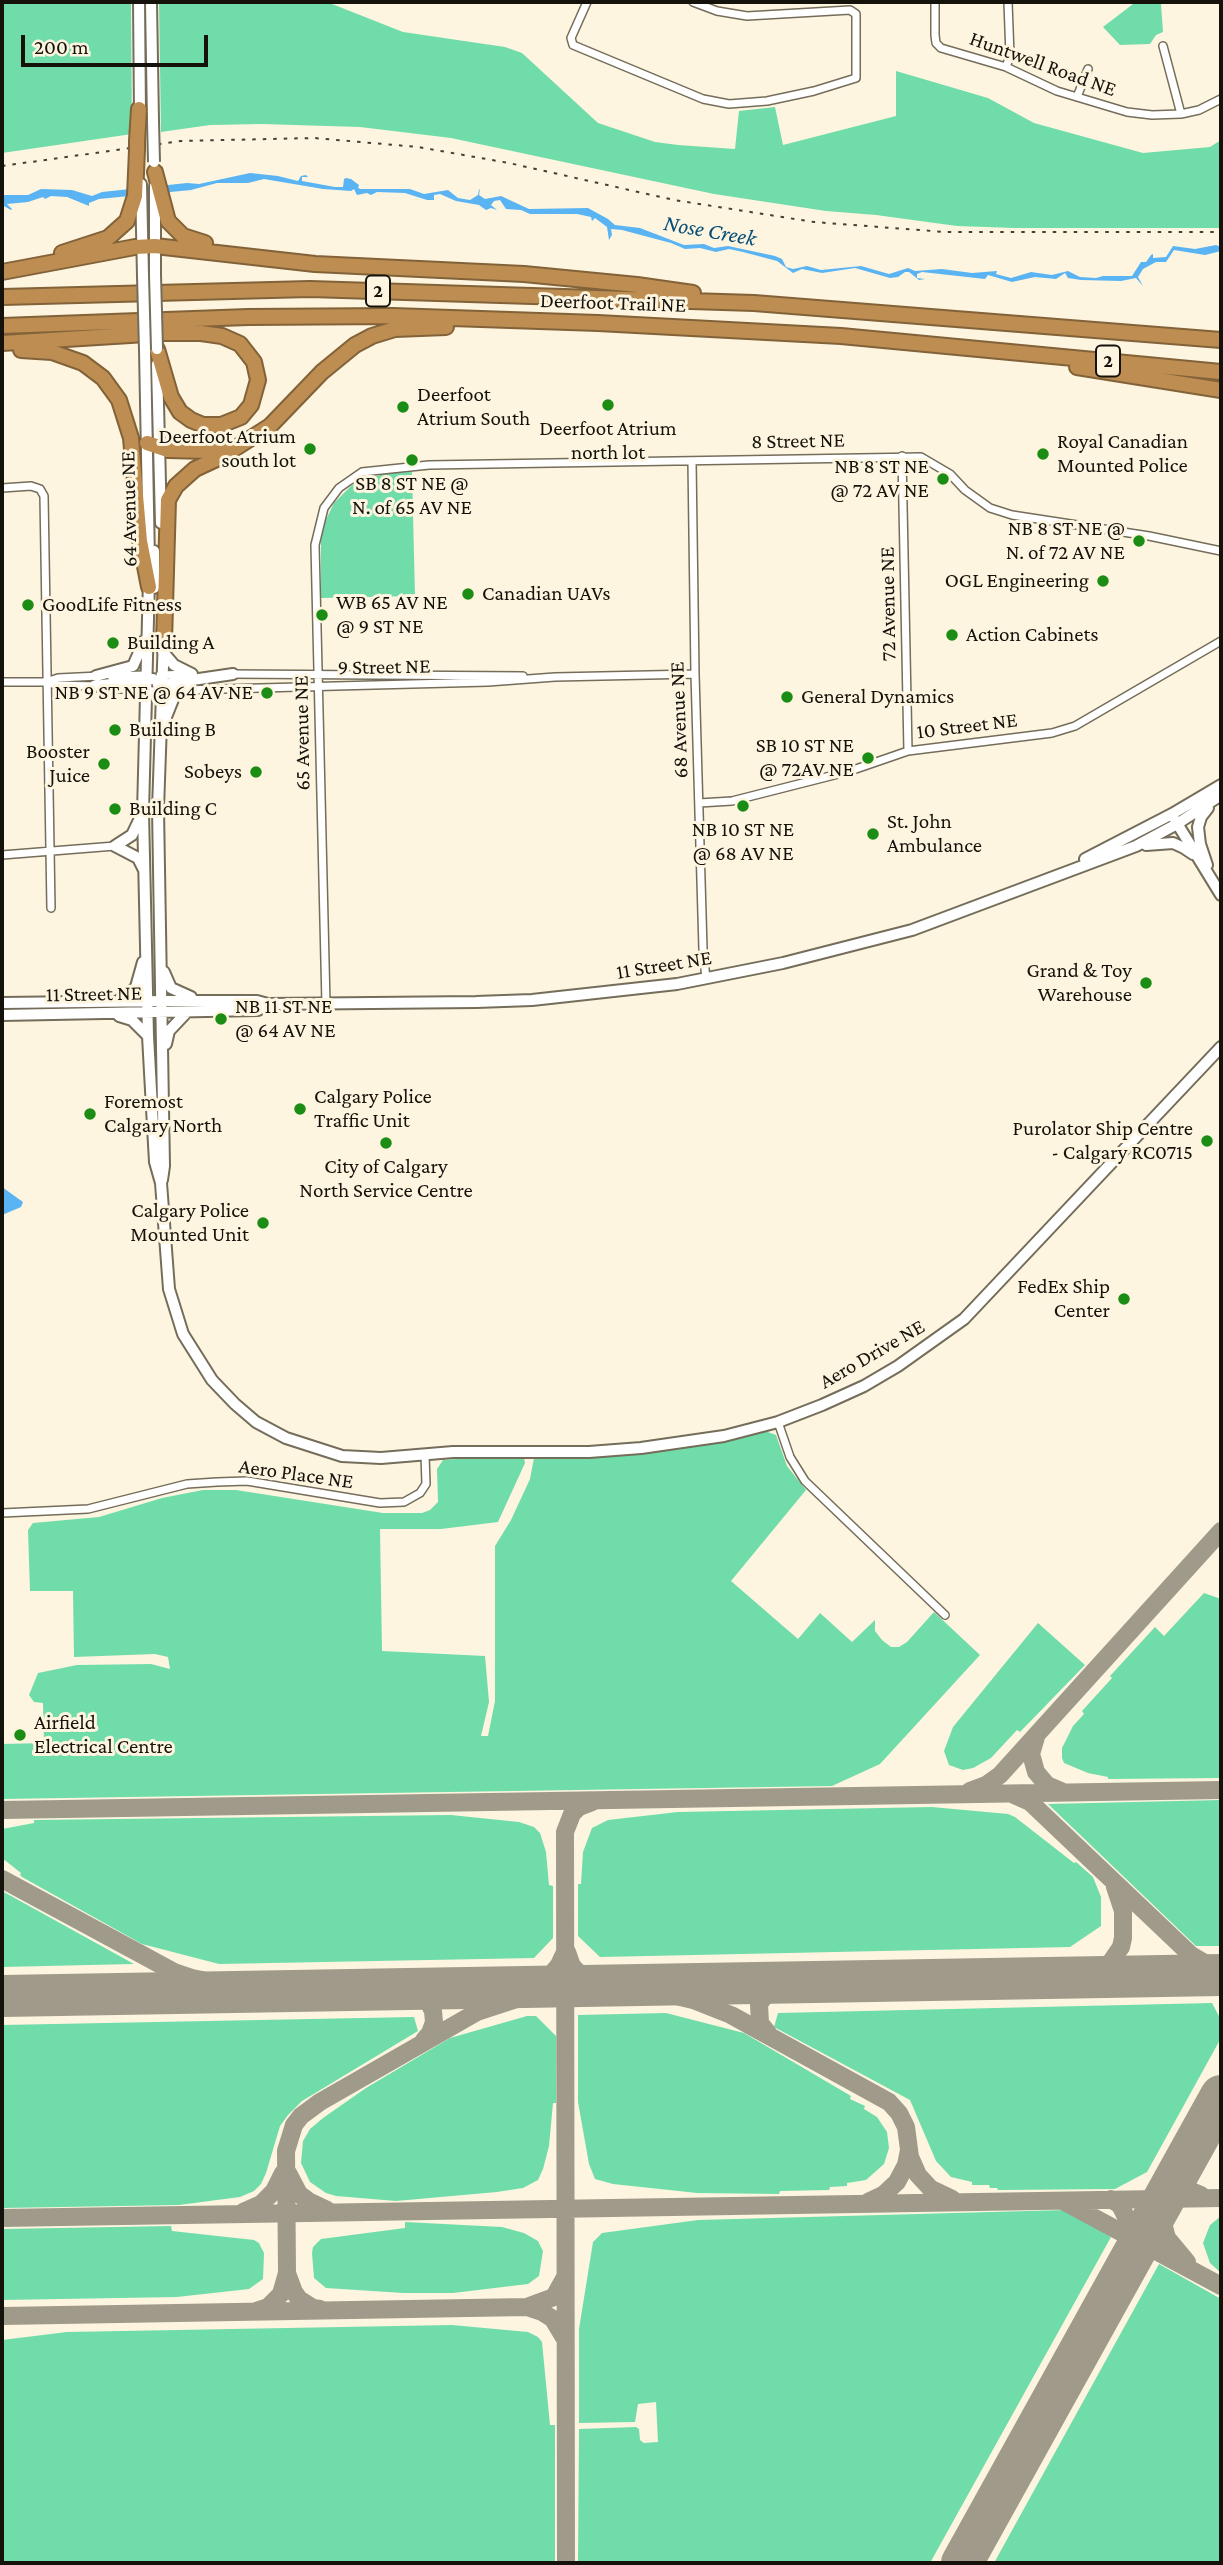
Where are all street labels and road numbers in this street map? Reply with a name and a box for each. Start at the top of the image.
street label: Huntwell Road NE [966,26,1120,102]
road number: 2 [366,276,390,306]
street label: Deerfoot Trail NE [540,288,686,318]
road number: 2 [1096,346,1120,376]
street label: 8 Street NE [751,428,845,454]
street label: 64 Avenue NE [115,451,143,567]
street label: 72 Avenue NE [874,546,902,662]
street label: 9 Street NE [337,654,431,680]
street label: 68 Avenue NE [664,661,694,779]
street label: 65 Avenue NE [288,675,316,791]
street label: 10 Street NE [915,707,1019,745]
street label: 11 Street NE [614,945,714,985]
street label: 11 Street NE [46,981,142,1007]
street label: Aero Drive NE [815,1314,929,1394]
street label: Aero Place NE [237,1453,355,1495]

